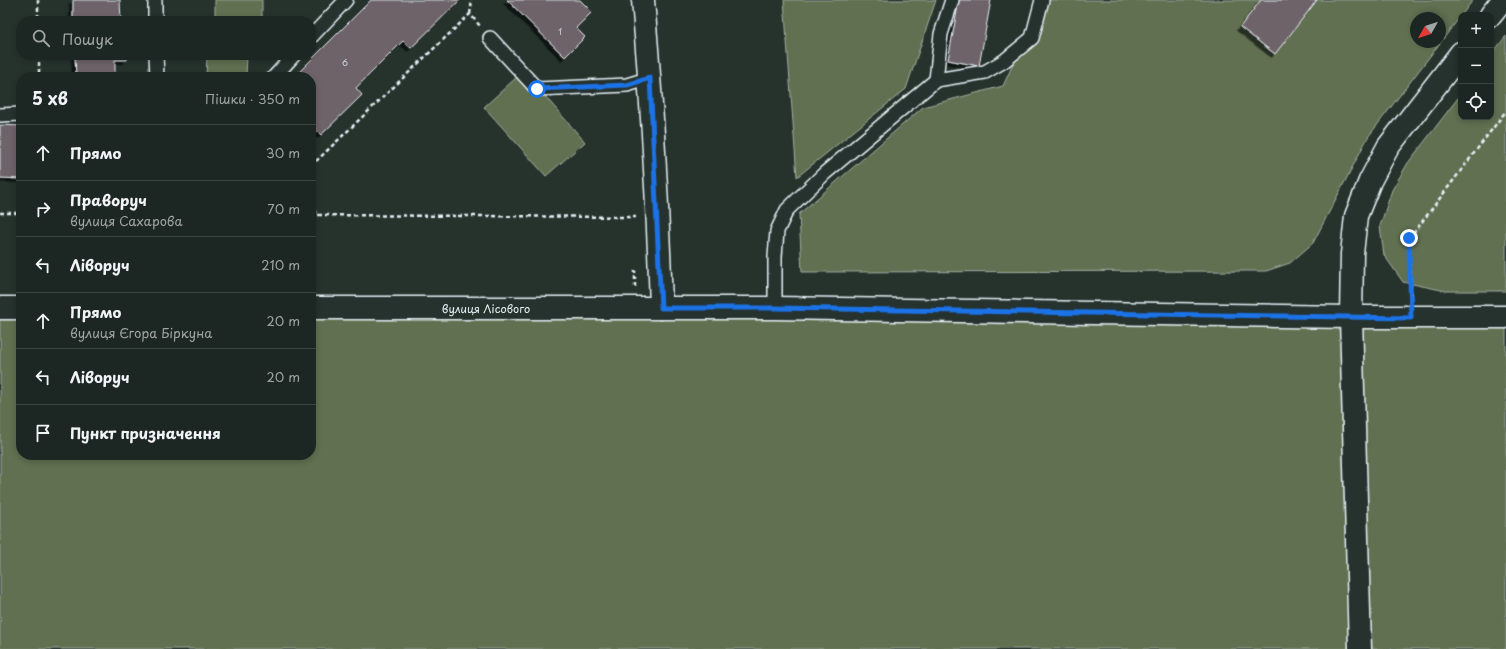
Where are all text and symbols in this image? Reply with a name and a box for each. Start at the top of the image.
north arrow [1410,12,1446,48]
map controls [1458,12,1494,120]
button: + [1458,12,1494,48]
search box [16,16,316,60]
house number: 1 [558,24,562,38]
icon: search [30,27,52,49]
text: Пошук [62,27,113,50]
button: − [1458,48,1494,84]
house number: 6 [342,55,348,69]
route start [528,80,546,98]
button: locate [1458,84,1494,120]
text: 5 хв [32,85,68,111]
text: Пішки · 350 m [205,89,300,108]
text: Прямо [70,141,121,164]
icon: ahead [32,142,54,164]
text: 30 m [266,143,300,162]
text: Праворуч [70,188,147,211]
icon: right [32,198,54,220]
text: 70 m [267,199,300,218]
text: вулиця Сахарова [70,211,182,230]
route end [1400,229,1418,247]
text: Ліворуч [70,253,130,276]
icon: left [32,254,54,276]
text: 210 m [261,255,300,274]
text: Прямо [70,300,121,323]
street label: вулиця Лісового [442,300,530,317]
icon: ahead [32,310,54,332]
text: 20 m [266,311,300,330]
text: вулиця Єгора Біркуна [70,323,212,342]
text: Ліворуч [70,365,130,388]
icon: left [32,366,54,388]
text: 20 m [266,367,300,386]
text: Пункт призначення [70,421,221,444]
icon: arrive [32,422,54,444]

